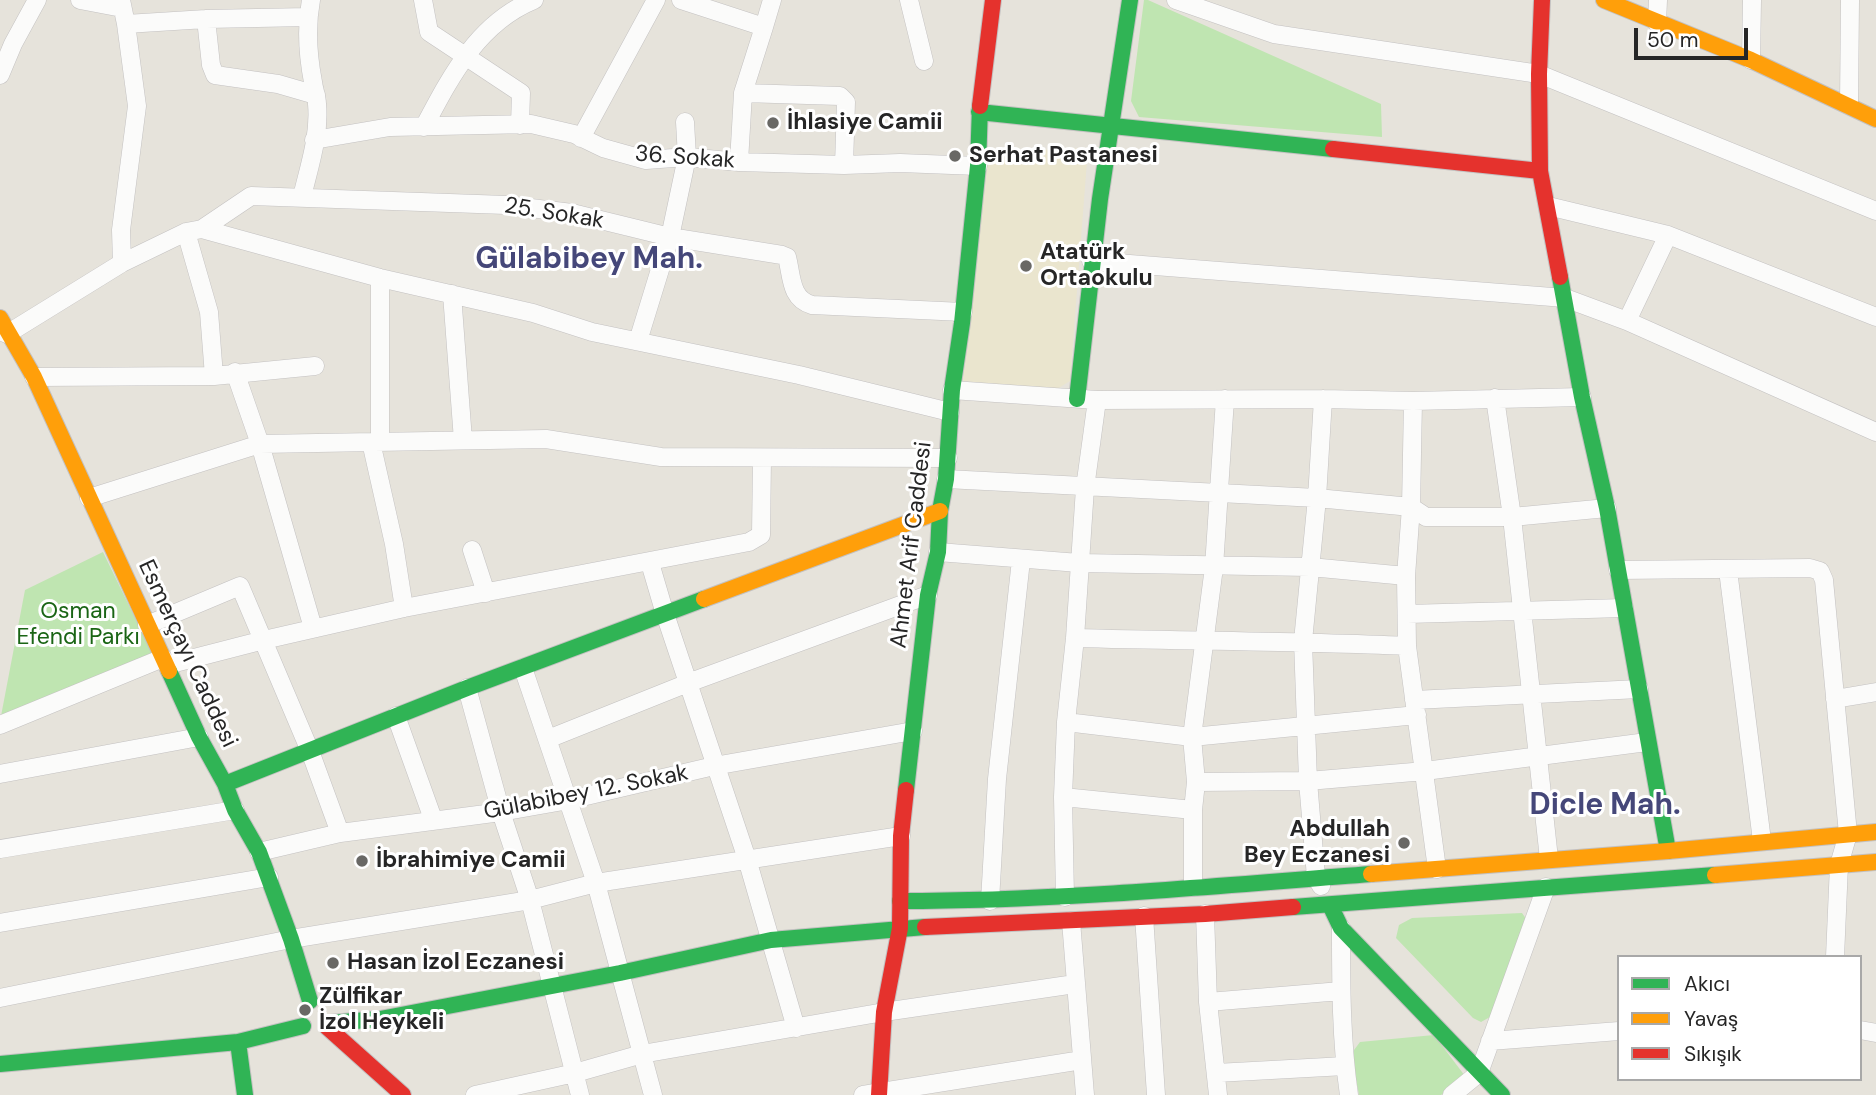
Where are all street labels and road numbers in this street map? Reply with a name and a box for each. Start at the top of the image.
street label: 36. Sokak [634,141,736,175]
street label: 25. Sokak [502,193,606,235]
street label: Ahmet Arif Caddesi [886,440,938,650]
street label: Esmerçayı Caddesi [131,556,243,752]
street label: Gülabibey 12. Sokak [481,760,691,826]

